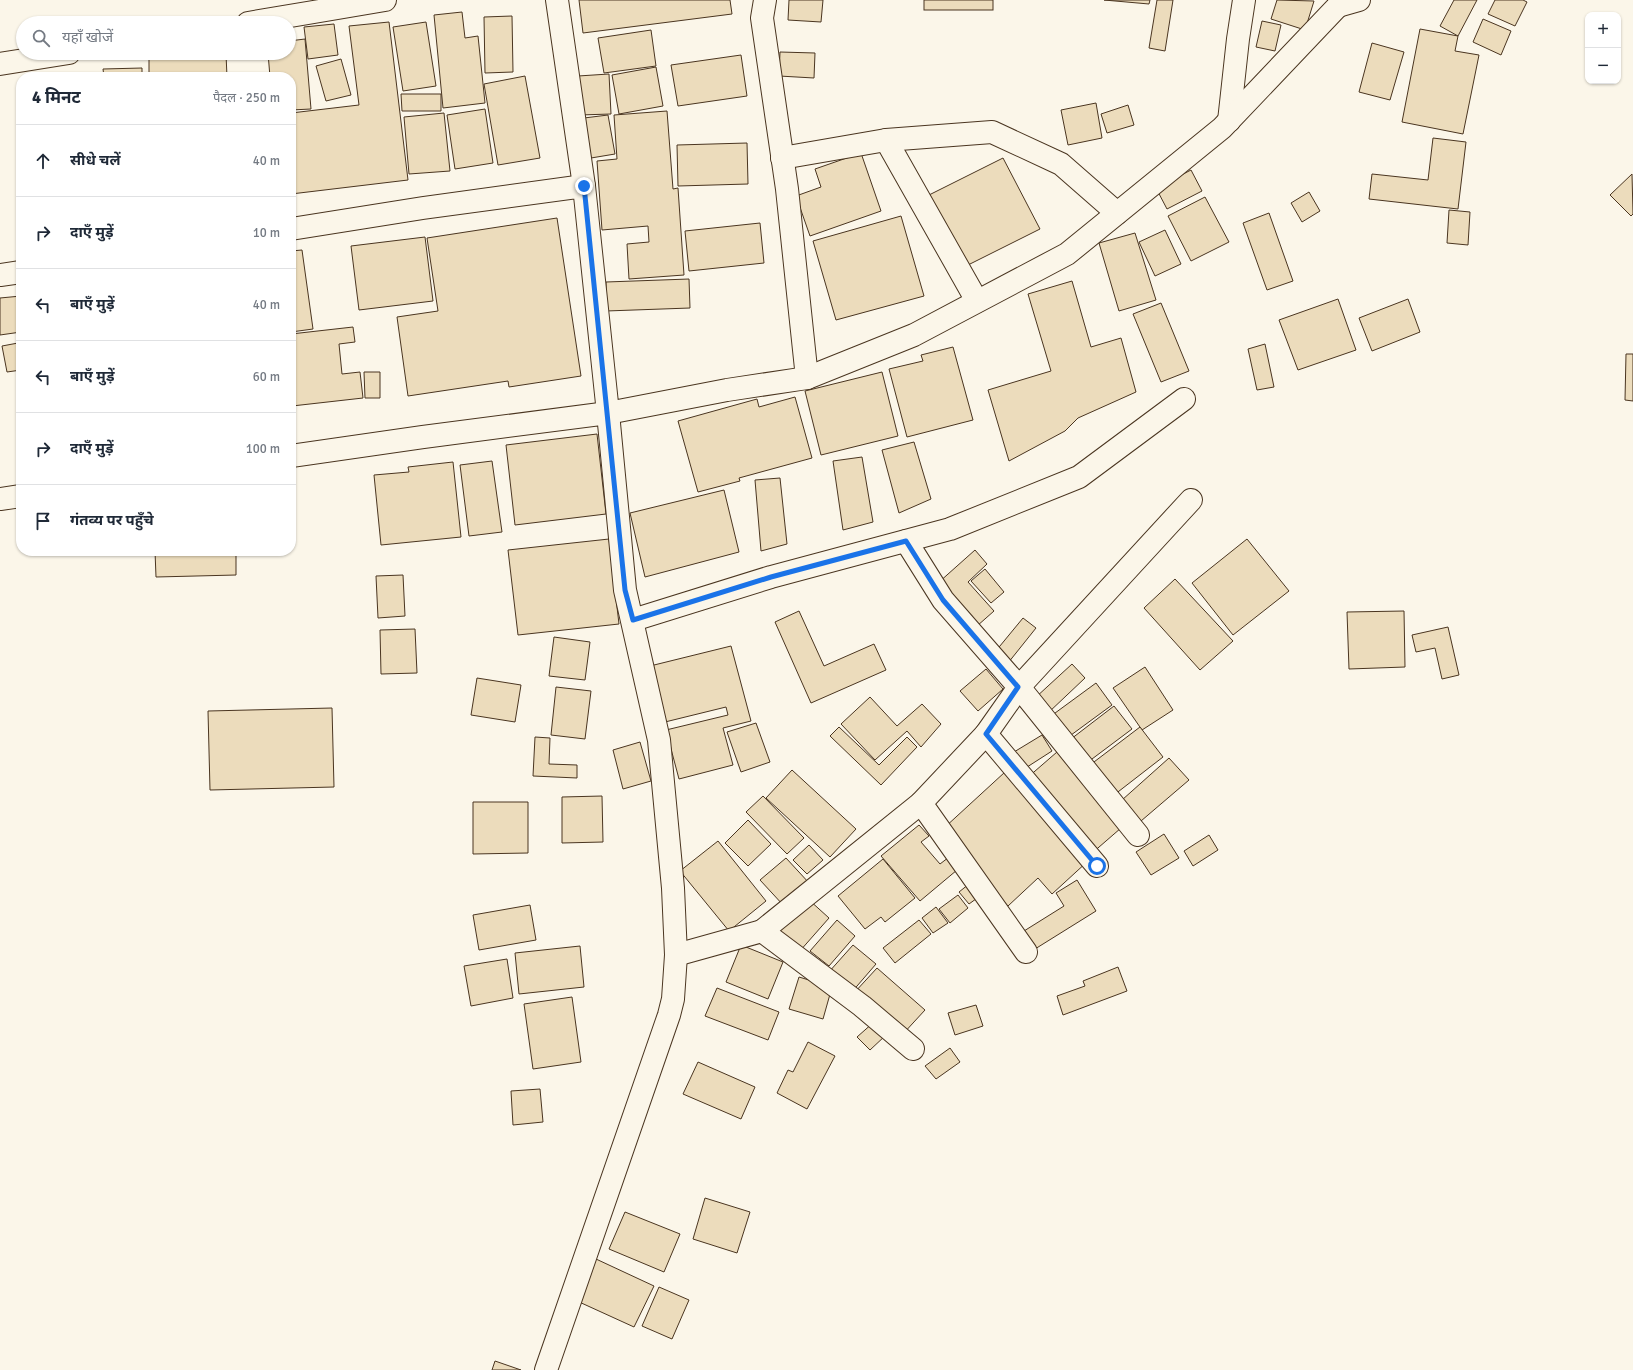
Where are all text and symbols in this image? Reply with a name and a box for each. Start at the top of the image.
map controls [1585,12,1621,84]
button: + [1585,12,1621,48]
search box [16,16,296,60]
icon: search [30,27,52,49]
text: यहाँ खोजें [62,28,113,46]
button: − [1585,48,1621,84]
text: 4 मिनट [32,87,81,108]
text: पैदल · 250 m [213,90,280,106]
icon: ahead [32,150,54,172]
text: सीधे चलें [70,151,121,169]
text: 40 m [253,153,280,169]
route end [575,177,593,195]
icon: right [32,222,54,244]
text: दाएँ मुड़ें [70,223,114,241]
text: 10 m [253,225,280,241]
icon: left [32,294,54,316]
text: बाएँ मुड़ें [70,295,114,313]
text: 40 m [253,297,280,313]
icon: left [32,366,54,388]
text: बाएँ मुड़ें [70,367,114,385]
text: 60 m [253,369,280,385]
icon: right [32,438,54,460]
text: दाएँ मुड़ें [70,439,114,457]
text: 100 m [246,441,280,457]
icon: arrive [32,510,54,532]
text: गंतव्य पर पहुँचे [70,511,154,529]
route start [1088,857,1106,875]

